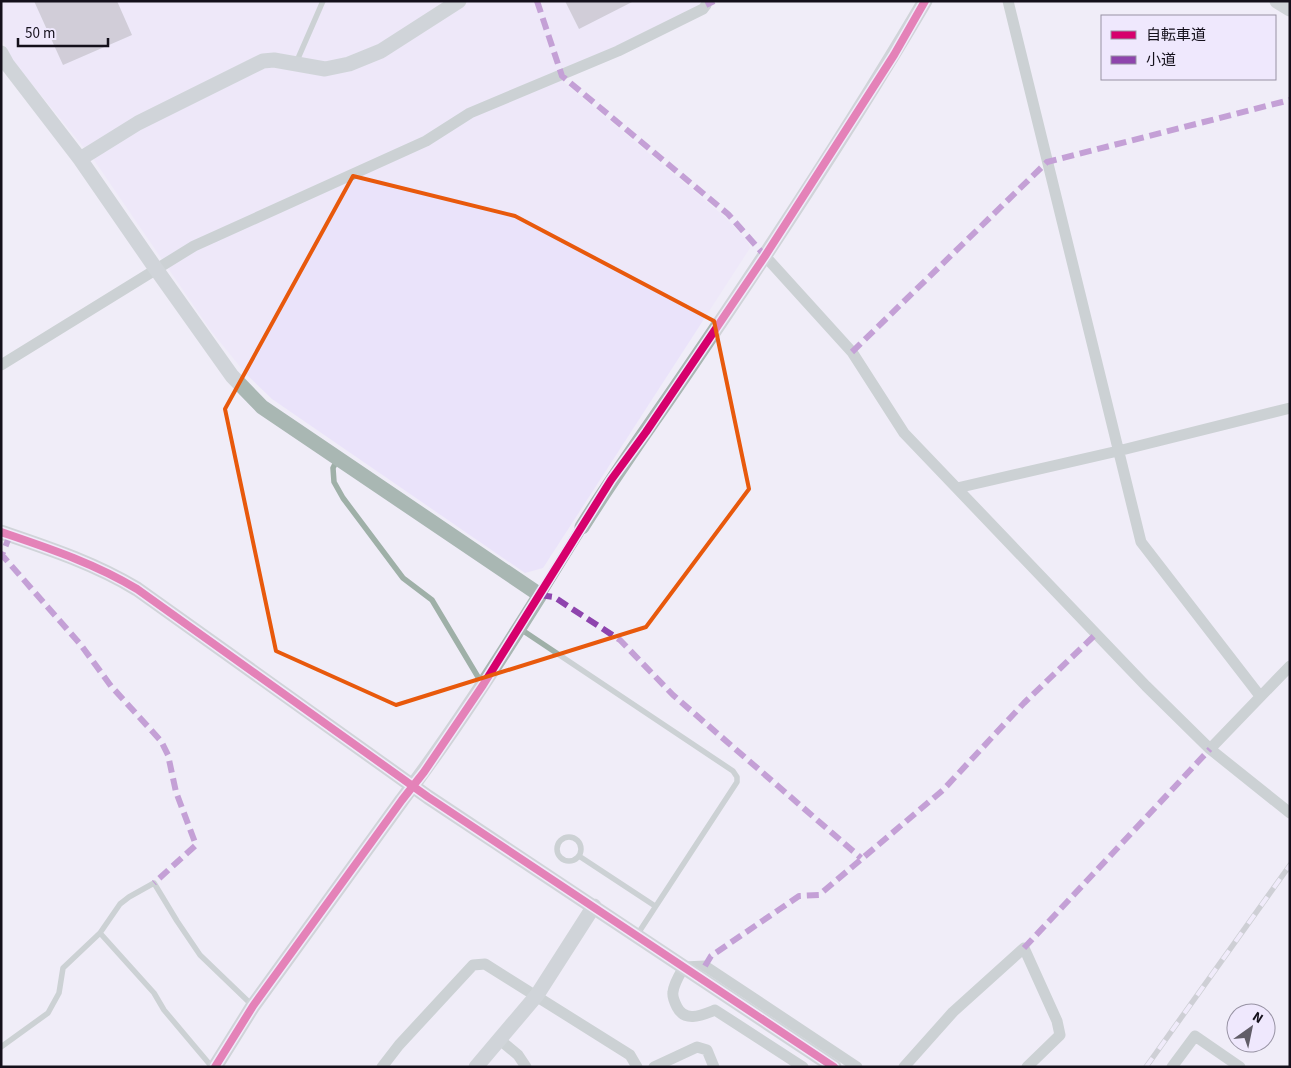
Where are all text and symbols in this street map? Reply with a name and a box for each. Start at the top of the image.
scale bar [18,15,108,47]
legend [1101,15,1276,80]
text: 50 m [25,23,55,44]
text: 自転車道 [1146,25,1206,46]
text: 小道 [1146,50,1176,71]
north arrow [1226,1003,1276,1053]
text: N [1248,1007,1267,1029]

